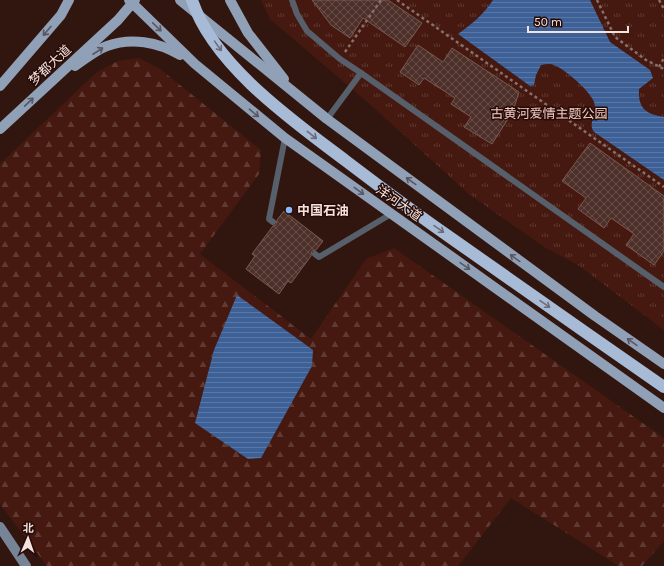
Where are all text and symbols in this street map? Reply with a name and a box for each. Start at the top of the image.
scale bar [528,8,628,34]
text: 50 m [534,15,562,29]
one-way arrow [152,22,162,32]
one-way arrow [42,26,51,37]
one-way arrow [214,40,222,51]
street label: 梦都大道 [26,42,74,88]
one-way arrow [92,47,103,55]
one-way arrow [23,98,34,107]
park label: 古黄河爱情主题公园 [490,106,608,121]
one-way arrow [249,109,260,118]
one-way arrow [306,131,317,140]
one-way arrow [405,177,416,185]
street label: 洋河大道 [373,182,425,224]
one-way arrow [353,187,364,195]
place label: 中国石油 [297,203,349,218]
marker: 中国石油 [284,205,294,215]
one-way arrow [433,225,444,233]
one-way arrow [510,253,521,262]
one-way arrow [459,262,470,270]
one-way arrow [539,300,550,308]
one-way arrow [627,338,638,346]
north arrow [8,518,48,558]
text: 北 [23,522,34,535]

